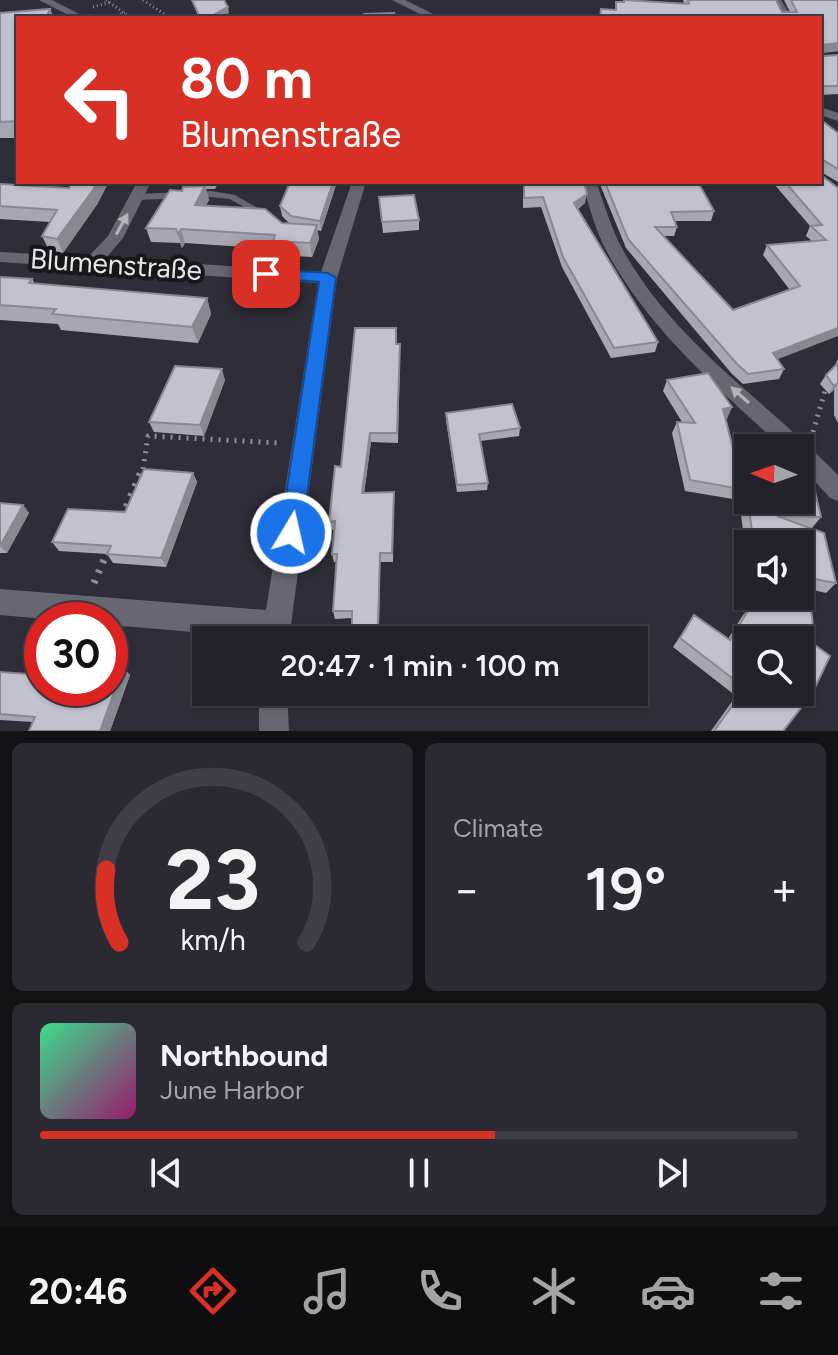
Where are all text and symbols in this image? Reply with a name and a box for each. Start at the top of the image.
text: 80 m [180,45,313,112]
icon: left [48,48,152,152]
text: Blumenstraße [180,113,401,156]
one-way arrow [116,213,129,236]
pin [232,240,300,308]
street label: Blumenstraße [29,241,203,287]
icon: arrive [244,252,288,296]
one-way arrow [731,387,750,405]
north arrow [734,434,814,514]
map controls [734,434,814,706]
position arrow [249,491,333,575]
button: sound [734,530,814,610]
speed limit sign: 30 [24,602,128,706]
button: search [734,626,814,706]
text: 20:47 · 1 min · 100 m [280,647,560,684]
text: Climate [453,812,543,844]
text: 23 [165,830,260,930]
text: 19° [584,853,667,925]
text: − [453,863,480,916]
text: + [771,863,798,916]
text: km/h [180,923,245,957]
text: Northbound [160,1037,328,1074]
text: June Harbor [160,1074,304,1106]
icon: previous [144,1151,188,1195]
icon: pause [397,1151,441,1195]
icon: next [650,1151,694,1195]
icon: directions [185,1263,241,1319]
icon: music [299,1263,355,1319]
icon: phone [412,1263,468,1319]
icon: climate [526,1263,582,1319]
icon: car [640,1263,696,1319]
icon: filters [753,1263,809,1319]
text: 20:46 [29,1270,127,1313]

